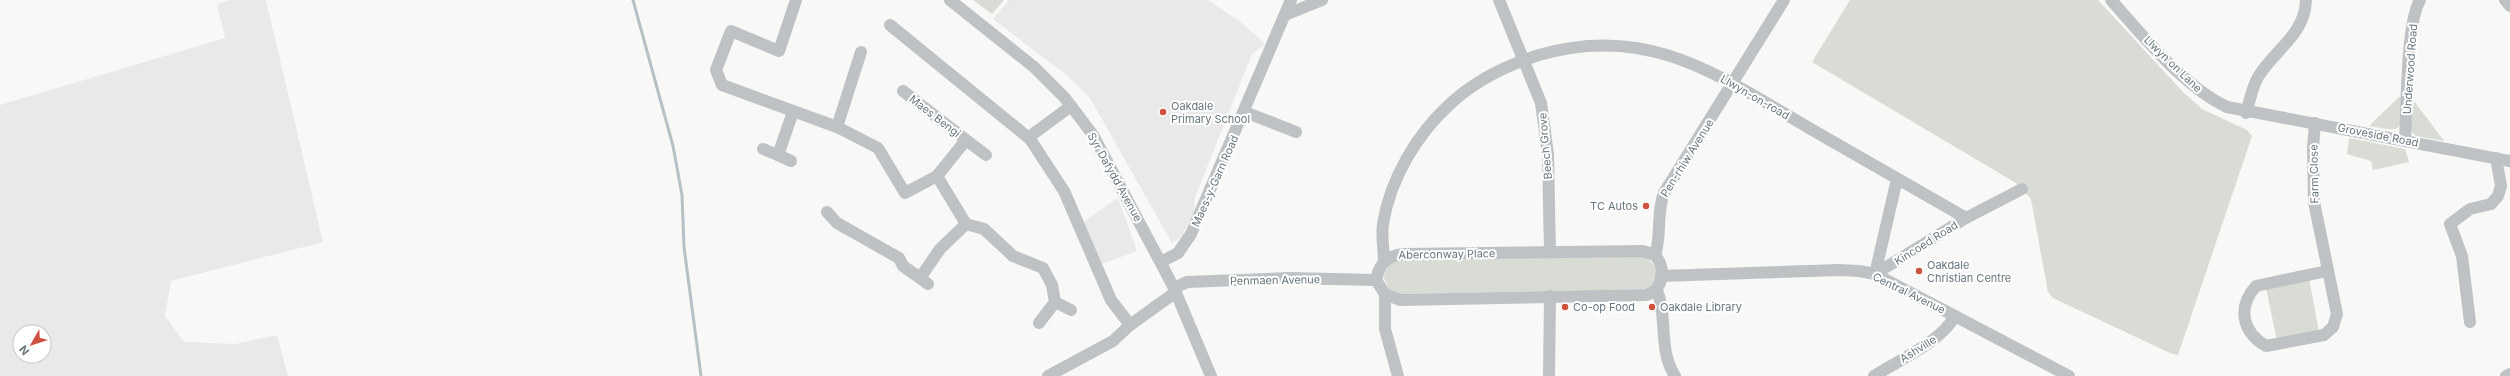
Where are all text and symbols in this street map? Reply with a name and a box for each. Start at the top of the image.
street label: Underwood Road [2400,23,2420,115]
street label: Llwyn on Lane [2141,33,2205,95]
street label: Llwyn-on-road [1718,72,1792,122]
street label: Maes Bengi [907,92,963,140]
place label: Oakdale Primary School [1171,99,1250,126]
marker: Oakdale Primary School [1158,107,1168,117]
street label: Beech Grove [1535,112,1555,180]
street label: Pen-rhiw Avenue [1657,116,1717,200]
street label: Groveside Road [2336,120,2420,150]
street label: Syr Dafydd Avenue [1085,130,1145,224]
street label: Maes-y-Garn Road [1188,133,1242,229]
street label: Farm Close [2306,144,2322,204]
place label: TC Autos [1590,199,1638,213]
marker: TC Autos [1641,201,1651,211]
street label: Kincoed Road [1892,218,1960,268]
street label: Aberconway Place [1398,246,1496,262]
place label: Oakdale Christian Centre [1927,258,2011,285]
marker: Oakdale Christian Centre [1914,266,1924,276]
street label: Central Avenue [1870,269,1948,317]
street label: Penmaen Avenue [1230,272,1320,288]
place label: Co-op Food [1573,300,1635,314]
place label: Oakdale Library [1660,300,1742,314]
marker: Co-op Food [1560,302,1570,312]
marker: Oakdale Library [1647,302,1657,312]
north arrow [12,324,52,364]
street label: Ashville [1897,332,1939,366]
text: N [16,343,32,358]

